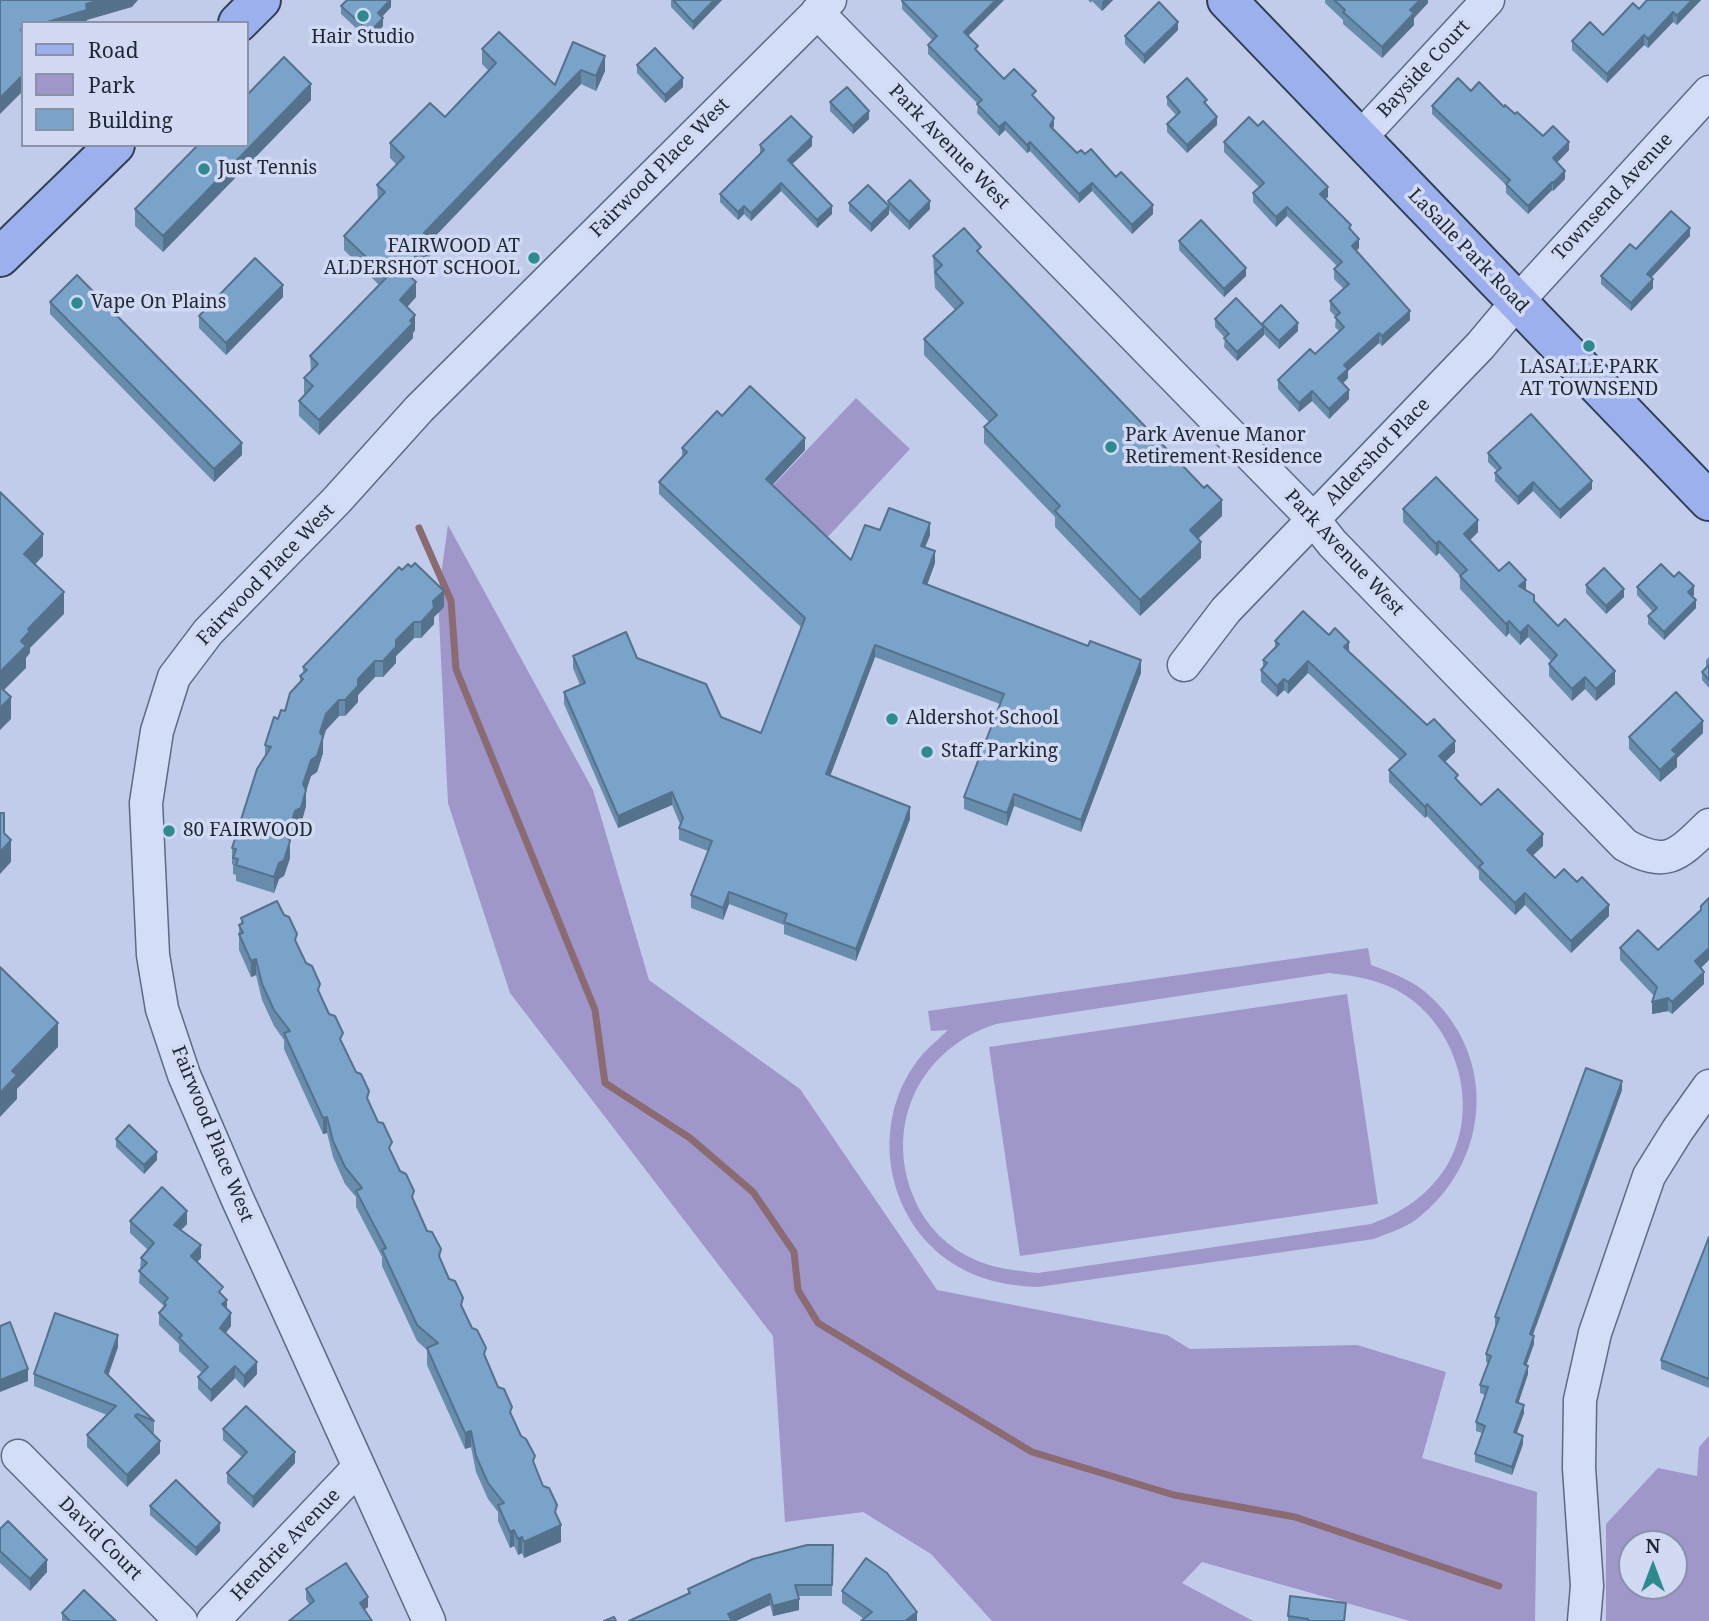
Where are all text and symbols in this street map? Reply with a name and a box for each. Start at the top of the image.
marker: Hair Studio [355,8,371,24]
street label: Bayside Court [1373,15,1475,123]
legend [21,21,248,147]
place label: Hair Studio [311,27,415,49]
text: Road [88,36,139,64]
text: Park [88,71,135,99]
street label: Park Avenue West [884,80,1014,214]
street label: Fairwood Place West [586,94,734,242]
text: Building [88,106,173,134]
street label: Townsend Avenue [1548,129,1678,265]
place label: Just Tennis [218,158,317,180]
marker: Just Tennis [196,161,212,177]
street label: LaSalle Park Road [1403,184,1533,318]
place label: FAIRWOOD AT ALDERSHOT SCHOOL [324,236,520,280]
marker: FAIRWOOD AT ALDERSHOT SCHOOL [526,250,542,266]
place label: Vape On Plains [91,292,226,314]
marker: Vape On Plains [69,295,85,311]
marker: LASALLE PARK AT TOWNSEND [1581,338,1597,354]
place label: LASALLE PARK AT TOWNSEND [1520,357,1658,401]
street label: Aldershot Place [1321,393,1435,511]
place label: Park Avenue Manor Retirement Residence [1125,425,1322,469]
marker: Park Avenue Manor Retirement Residence [1103,439,1119,455]
street label: Park Avenue West [1280,485,1408,621]
street label: Fairwood Place West [193,500,339,650]
place label: Aldershot School [906,708,1059,730]
marker: Aldershot School [884,711,900,727]
place label: Staff Parking [941,741,1058,763]
marker: Staff Parking [919,744,935,760]
place label: 80 FAIRWOOD [183,820,313,842]
marker: 80 FAIRWOOD [161,823,177,839]
street label: Fairwood Place West [166,1043,258,1225]
street label: Hendrie Avenue [227,1484,345,1606]
street label: David Court [54,1493,146,1585]
north arrow [1618,1530,1688,1600]
text: N [1646,1533,1660,1559]

